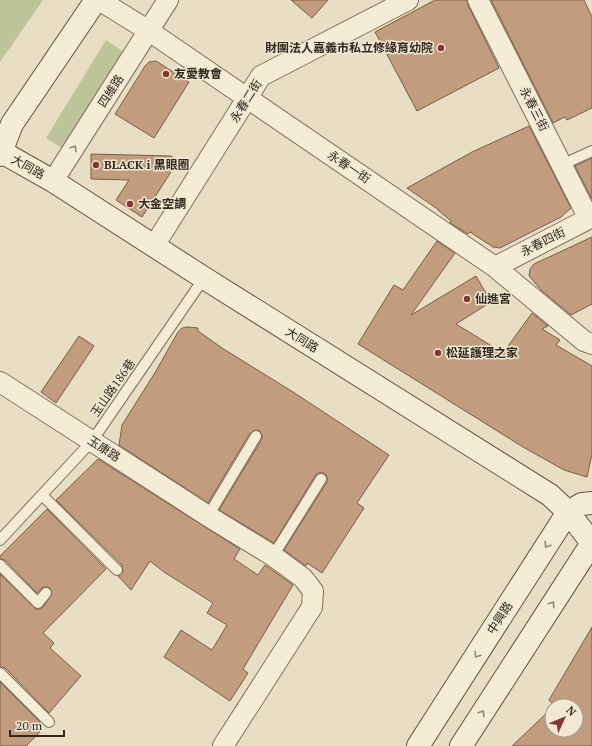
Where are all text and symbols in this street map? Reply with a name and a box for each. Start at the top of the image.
place label: 財團法人嘉義市私立修緣育幼院 [265,40,433,55]
marker: 財團法人嘉義市私立修緣育幼院 [436,43,446,53]
place label: 友愛教會 [174,66,222,81]
marker: 友愛教會 [161,69,171,79]
street label: 四維路 [94,72,127,110]
street label: 永春二街 [226,76,265,125]
street label: 永春三街 [517,84,552,134]
one-way arrow [70,145,77,152]
street label: 永春一街 [325,147,373,186]
street label: 大同路 [9,151,48,182]
place label: BLACK i 黑眼圈 [104,157,190,172]
marker: BLACK i 黑眼圈 [91,160,101,170]
place label: 大金空調 [138,196,186,211]
marker: 大金空調 [125,199,135,209]
street label: 永春四街 [518,224,568,259]
place label: 仙進宮 [475,291,511,306]
marker: 仙進宮 [462,294,472,304]
street label: 大同路 [283,324,322,355]
place label: 松延護理之家 [446,345,518,360]
marker: 松延護理之家 [433,348,443,358]
street label: 玉山路186巷 [87,356,138,420]
street label: 玉康路 [85,432,123,465]
one-way arrow [544,541,552,548]
street label: 中興路 [483,599,516,637]
one-way arrow [547,601,555,608]
one-way arrow [474,650,481,657]
north arrow [544,698,584,738]
text: N [563,703,580,719]
one-way arrow [477,710,485,717]
scale bar [10,712,64,738]
text: 20 m [16,718,43,733]

